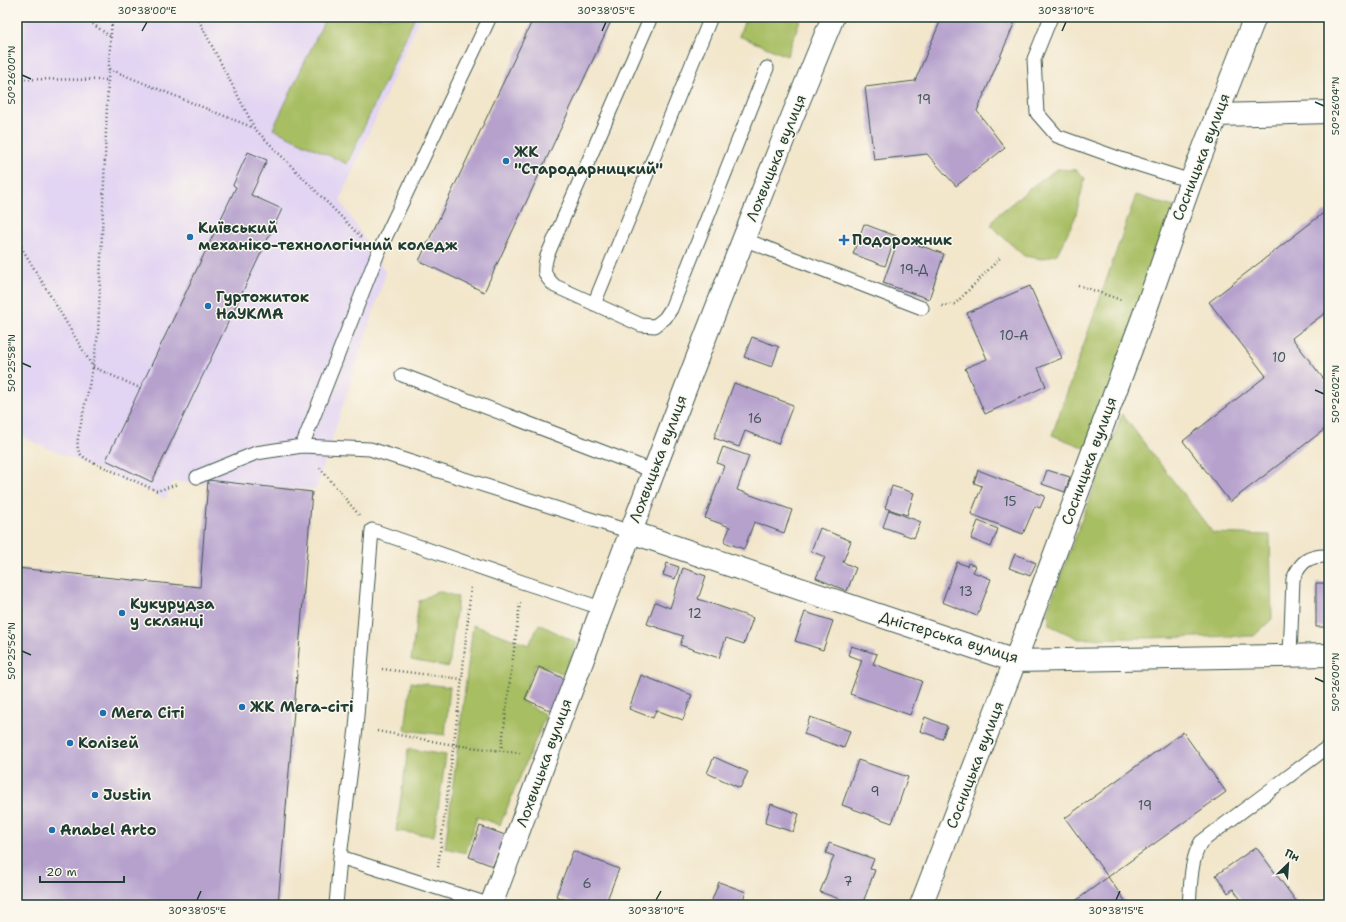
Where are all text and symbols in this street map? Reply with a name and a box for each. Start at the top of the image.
text: 30°38'00"E [117,4,177,17]
text: 30°38'05"E [577,4,635,17]
text: 30°38'10"E [1038,4,1094,17]
text: 50°26'00"N [5,46,18,105]
text: 50°26'04"N [1329,77,1342,135]
street label: Сосницька вулиця [1167,90,1235,224]
street label: Лохвицька вулиця [741,91,811,225]
house number: 19 [917,91,931,108]
place label: ЖК "Стародарницкий" [514,142,663,179]
marker: ЖК "Стародарницкий" [501,156,511,166]
place label: Київський механіко-технологічний коледж [198,218,458,255]
place label: Подорожник [852,230,953,250]
marker: Київський механіко-технологічний коледж [185,232,195,242]
marker: Подорожник [839,235,849,245]
house number: 19-Д [900,261,928,278]
place label: Гуртожиток НаУКМА [216,287,310,324]
marker: Гуртожиток НаУКМА [203,301,213,311]
house number: 10-А [1000,327,1028,344]
text: 50°25'58"N [5,334,18,392]
house number: 10 [1272,349,1286,366]
text: 50°26'02"N [1329,365,1342,423]
street label: Лохвицька вулиця [624,392,692,526]
street label: Сосницька вулиця [1057,394,1121,528]
house number: 16 [748,410,762,427]
house number: 15 [1003,493,1017,510]
house number: 13 [959,583,973,600]
place label: Кукурудза у склянці [130,594,215,631]
house number: 12 [688,605,702,622]
street label: Дністерська вулиця [877,606,1021,668]
marker: Кукурудза у склянці [117,608,127,618]
text: 50°25'56"N [5,622,18,680]
text: 50°26'00"N [1329,653,1342,712]
street label: Лохвицька вулиця [511,696,577,830]
place label: ЖК Мега-сіті [250,697,354,717]
street label: Сосницька вулиця [941,698,1009,832]
marker: ЖК Мега-сіті [237,702,247,712]
place label: Мега Сіті [111,703,185,723]
marker: Мега Сіті [98,708,108,718]
place label: Колізей [78,733,139,753]
marker: Колізей [65,738,75,748]
house number: 9 [870,783,880,800]
place label: Justin [103,785,151,805]
marker: Justin [90,790,100,800]
house number: 19 [1138,797,1152,814]
place label: Anabel Arto [60,820,157,840]
marker: Anabel Arto [47,825,57,835]
north arrow [1268,844,1308,884]
text: Пн [1282,846,1302,865]
scale bar [40,858,124,884]
text: 20 m [46,864,77,880]
house number: 7 [843,873,853,890]
house number: 6 [582,875,592,892]
text: 30°38'05"E [168,904,226,917]
text: 30°38'10"E [628,904,684,917]
text: 30°38'15"E [1088,904,1144,917]

